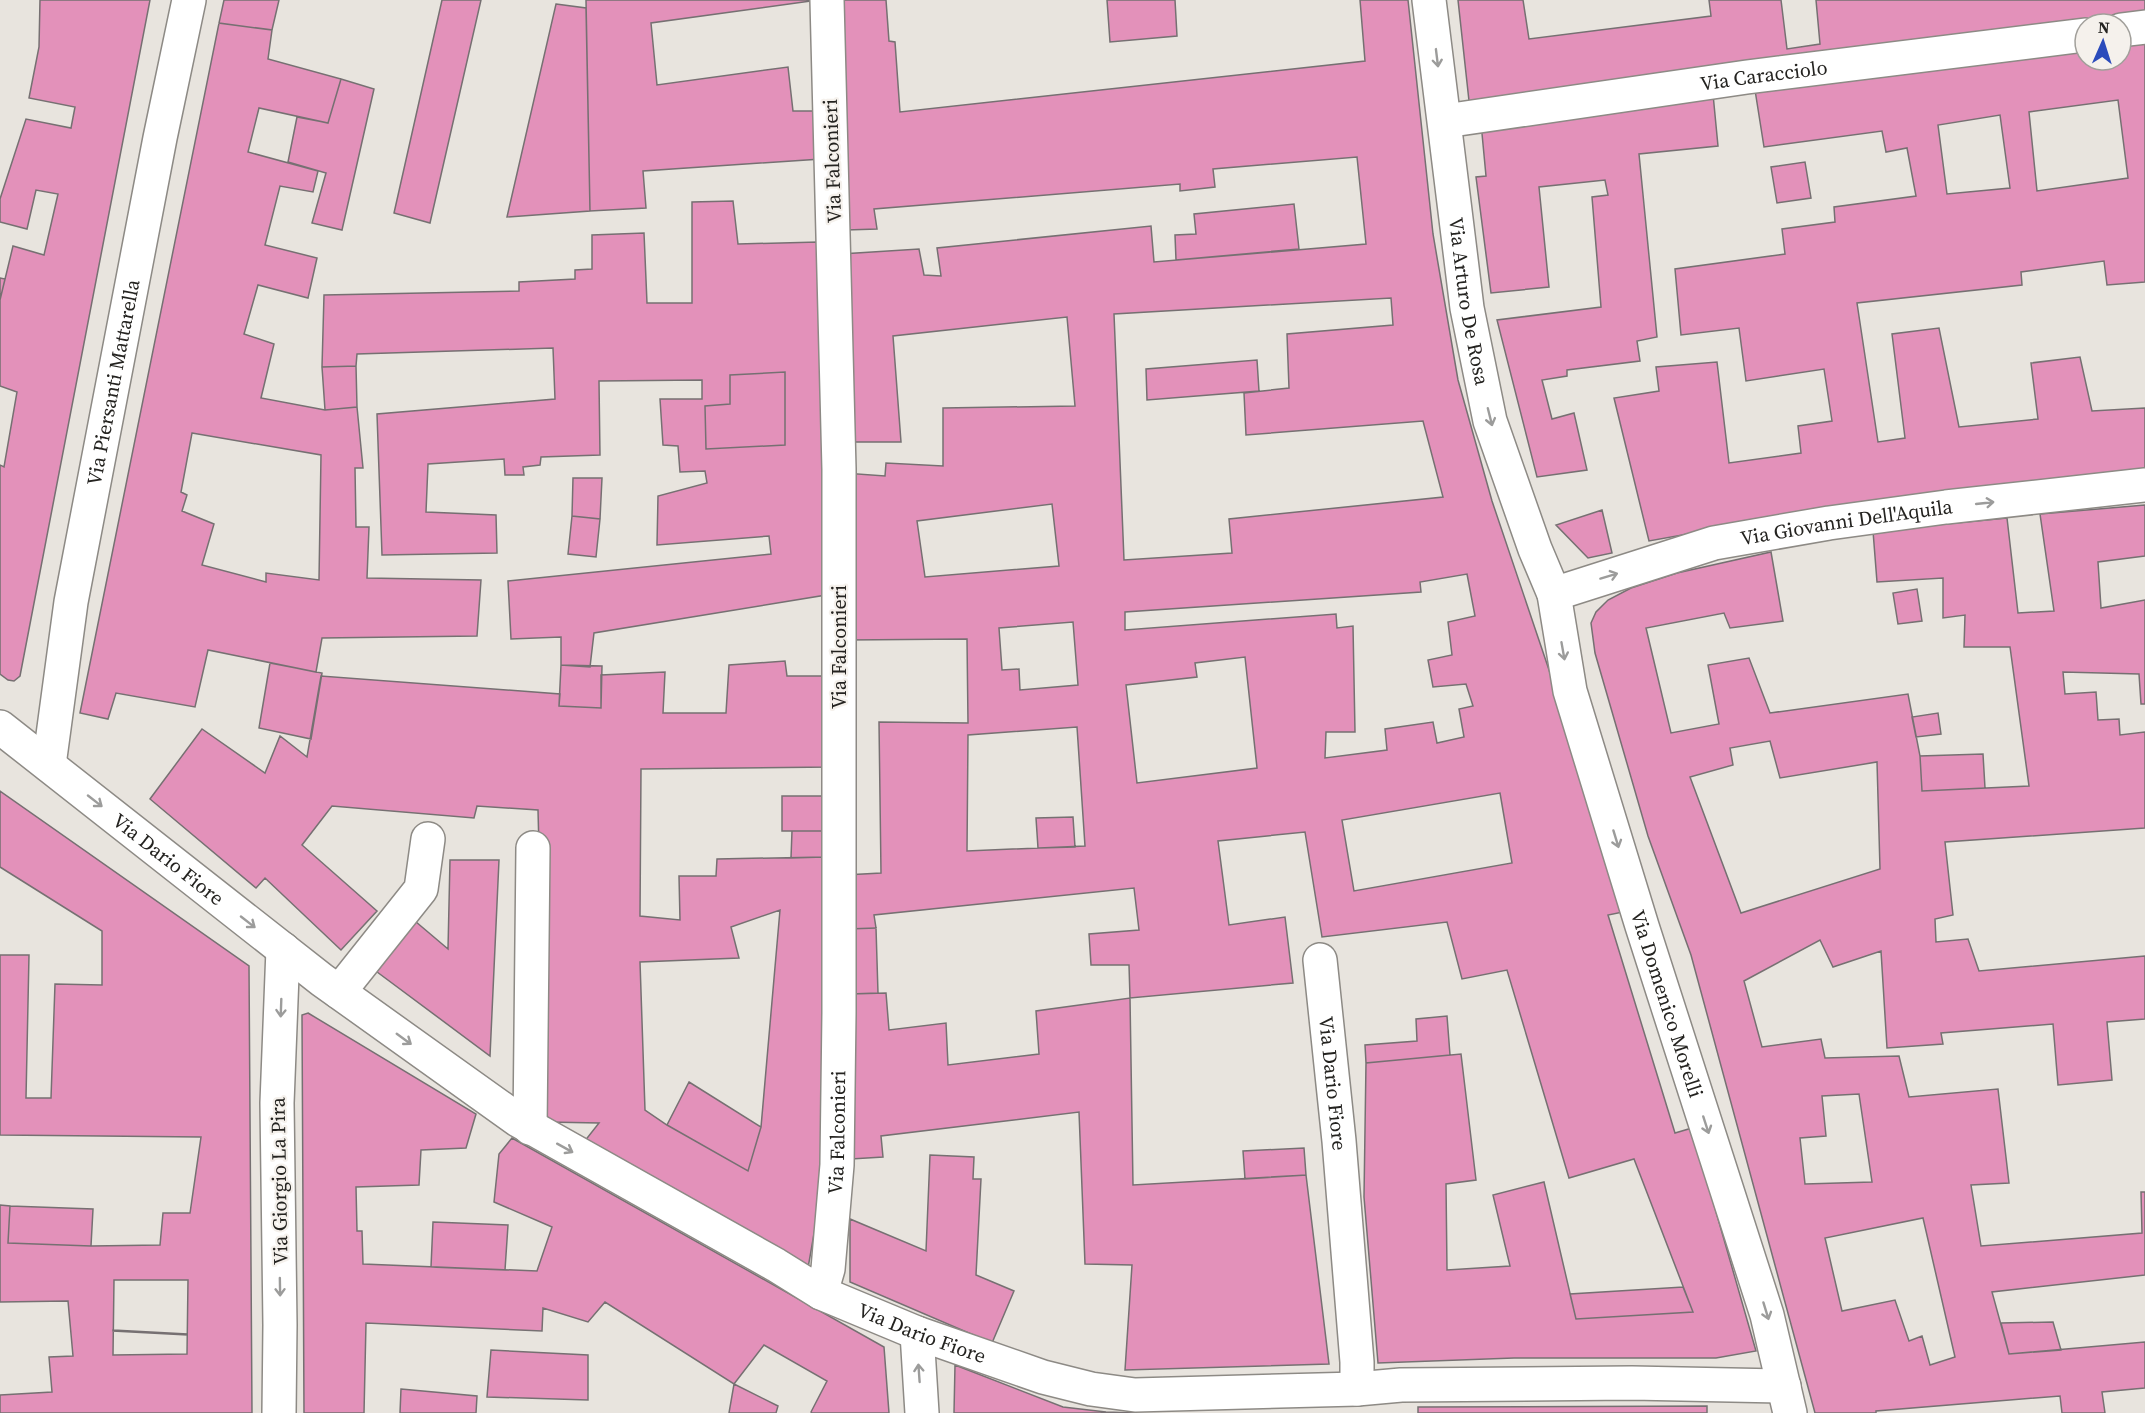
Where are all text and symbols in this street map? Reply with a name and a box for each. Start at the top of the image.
north arrow [2073,12,2133,72]
text: N [2097,16,2111,38]
one-way arrow [1432,48,1443,67]
street label: Via Caracciolo [1698,53,1829,98]
street label: Via Falconieri [816,99,848,223]
street label: Via Arturo De Rosa [1442,216,1497,389]
street label: Via Piersanti Mattarella [80,276,147,488]
one-way arrow [1484,407,1496,426]
street label: Via Giovanni Dell'Aquila [1738,492,1955,552]
one-way arrow [1975,497,1995,508]
one-way arrow [1600,570,1619,581]
street label: Via Falconieri [825,585,853,709]
one-way arrow [1558,641,1569,661]
one-way arrow [86,795,102,808]
street label: Via Dario Fiore [107,807,230,912]
one-way arrow [1611,829,1622,848]
street label: Via Domenico Morelli [1624,907,1710,1101]
one-way arrow [240,915,256,928]
one-way arrow [275,997,287,1017]
street label: Via Dario Fiore [1312,1015,1354,1152]
one-way arrow [396,1033,412,1045]
street label: Via Falconieri [821,1070,852,1196]
street label: Via Giorgio La Pira [264,1096,294,1265]
one-way arrow [1702,1115,1713,1134]
one-way arrow [556,1143,574,1154]
one-way arrow [274,1276,286,1296]
street label: Via Dario Fiore [854,1296,990,1370]
one-way arrow [1761,1301,1772,1320]
one-way arrow [914,1363,925,1383]

